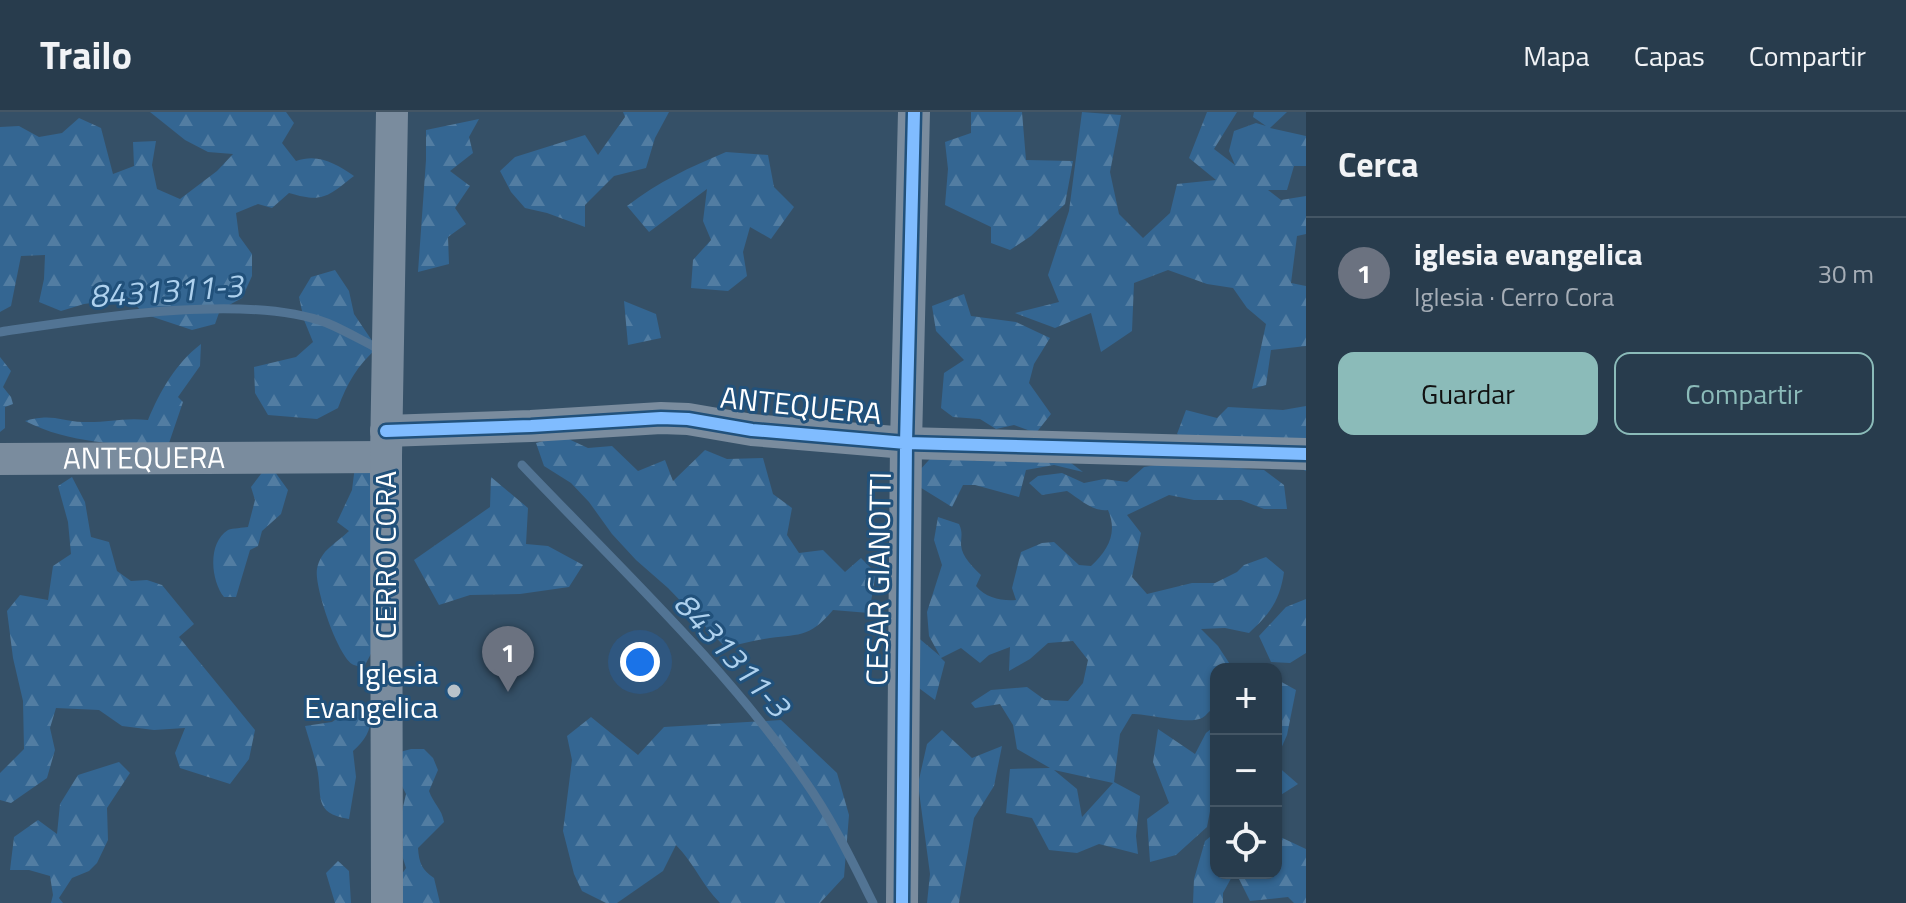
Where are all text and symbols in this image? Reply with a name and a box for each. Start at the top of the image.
text: Trailo [40,26,132,84]
text: Mapa [1523,34,1590,77]
text: Capas [1634,34,1705,77]
text: Compartir [1749,34,1866,77]
text: Cerca [1338,138,1419,190]
text: iglesia evangelica [1414,231,1643,277]
text: 1 [1357,254,1371,293]
text: 30 m [1817,254,1874,293]
water label: 8431311-3 [87,261,246,319]
text: Iglesia · Cerro Cora [1414,277,1614,316]
button: Guardar [1338,352,1598,435]
button: Compartir [1614,352,1874,435]
street label: ANTEQUERA [718,374,884,436]
street label: ANTEQUERA [63,434,225,481]
street label: CERRO CORA [362,471,408,639]
street label: CESAR GIANOTTI [853,472,903,686]
water label: 8431311-3 [663,581,803,728]
pin: 1 [482,626,534,692]
your location [620,642,660,682]
place label: Iglesia Evangelica [304,650,438,730]
map controls [1210,663,1282,879]
button: + [1210,663,1282,735]
marker: Iglesia Evangelica [445,682,463,700]
button: − [1210,735,1282,807]
button: locate [1210,807,1282,879]

